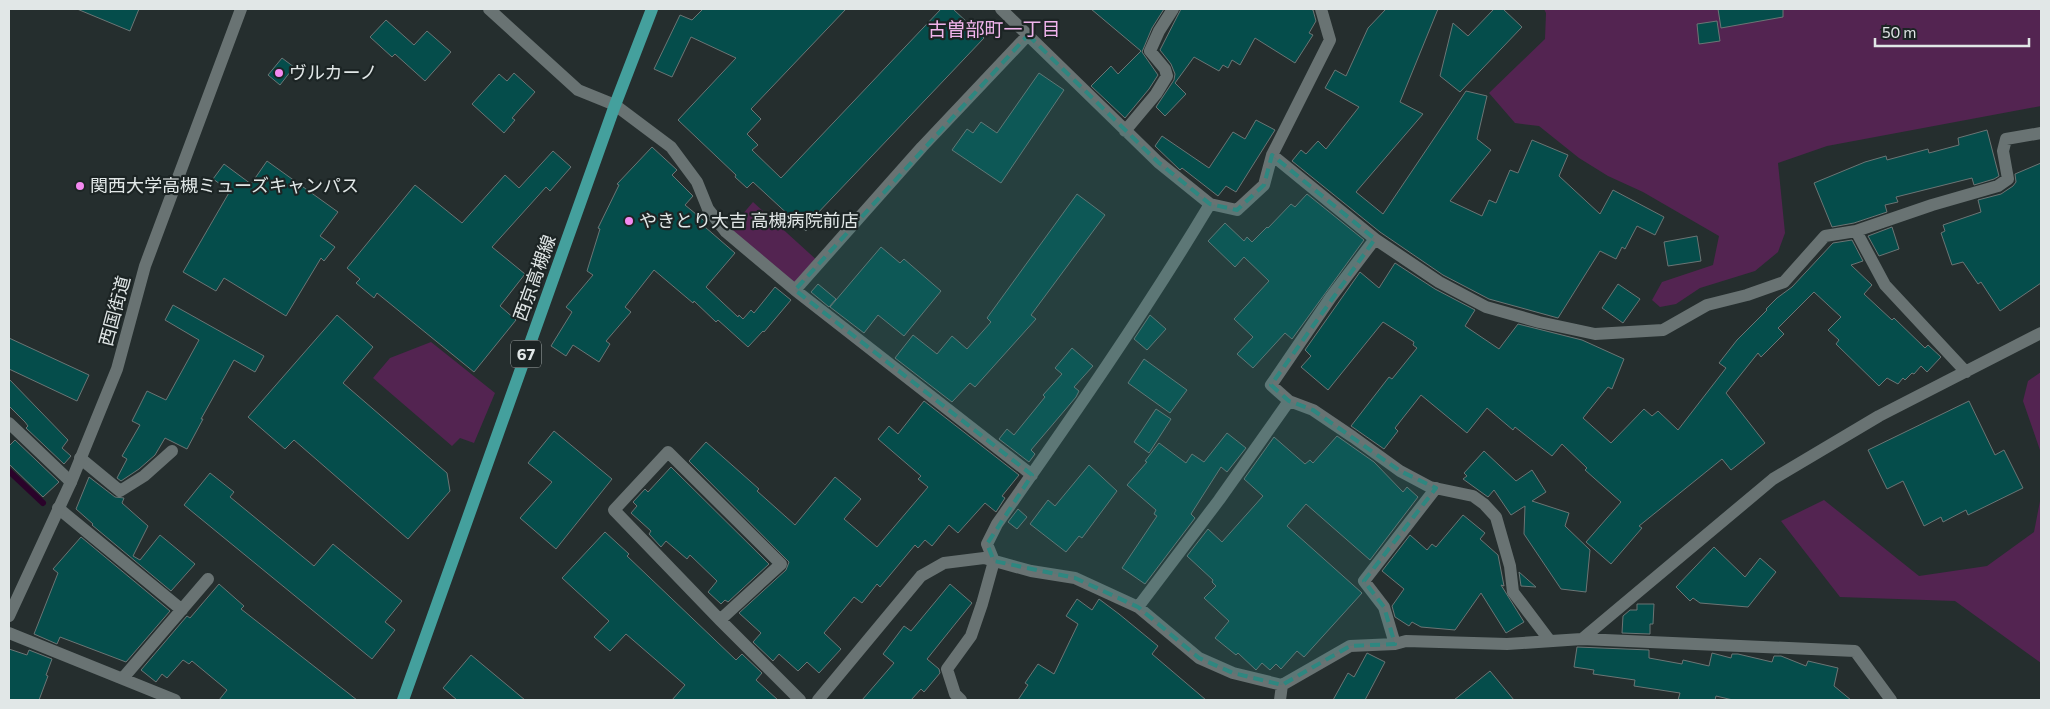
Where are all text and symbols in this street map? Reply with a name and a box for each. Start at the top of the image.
scale bar [1875,15,2029,47]
district label: 古曽部町一丁目 [927,17,1061,40]
text: 50 m [1882,23,1916,41]
place label: ヴルカーノ [289,61,377,83]
marker: ヴルカーノ [273,67,285,79]
place label: 関西大学高槻ミューズキャンパス [90,174,359,196]
marker: 関西大学高槻ミューズキャンパス [74,180,86,192]
place label: やきとり大吉 高槻病院前店 [639,209,858,231]
marker: やきとり大吉 高槻病院前店 [623,215,635,227]
street label: 西京高槻線 [508,232,560,324]
street label: 西国街道 [94,273,134,348]
road number: 67 [511,340,541,368]

